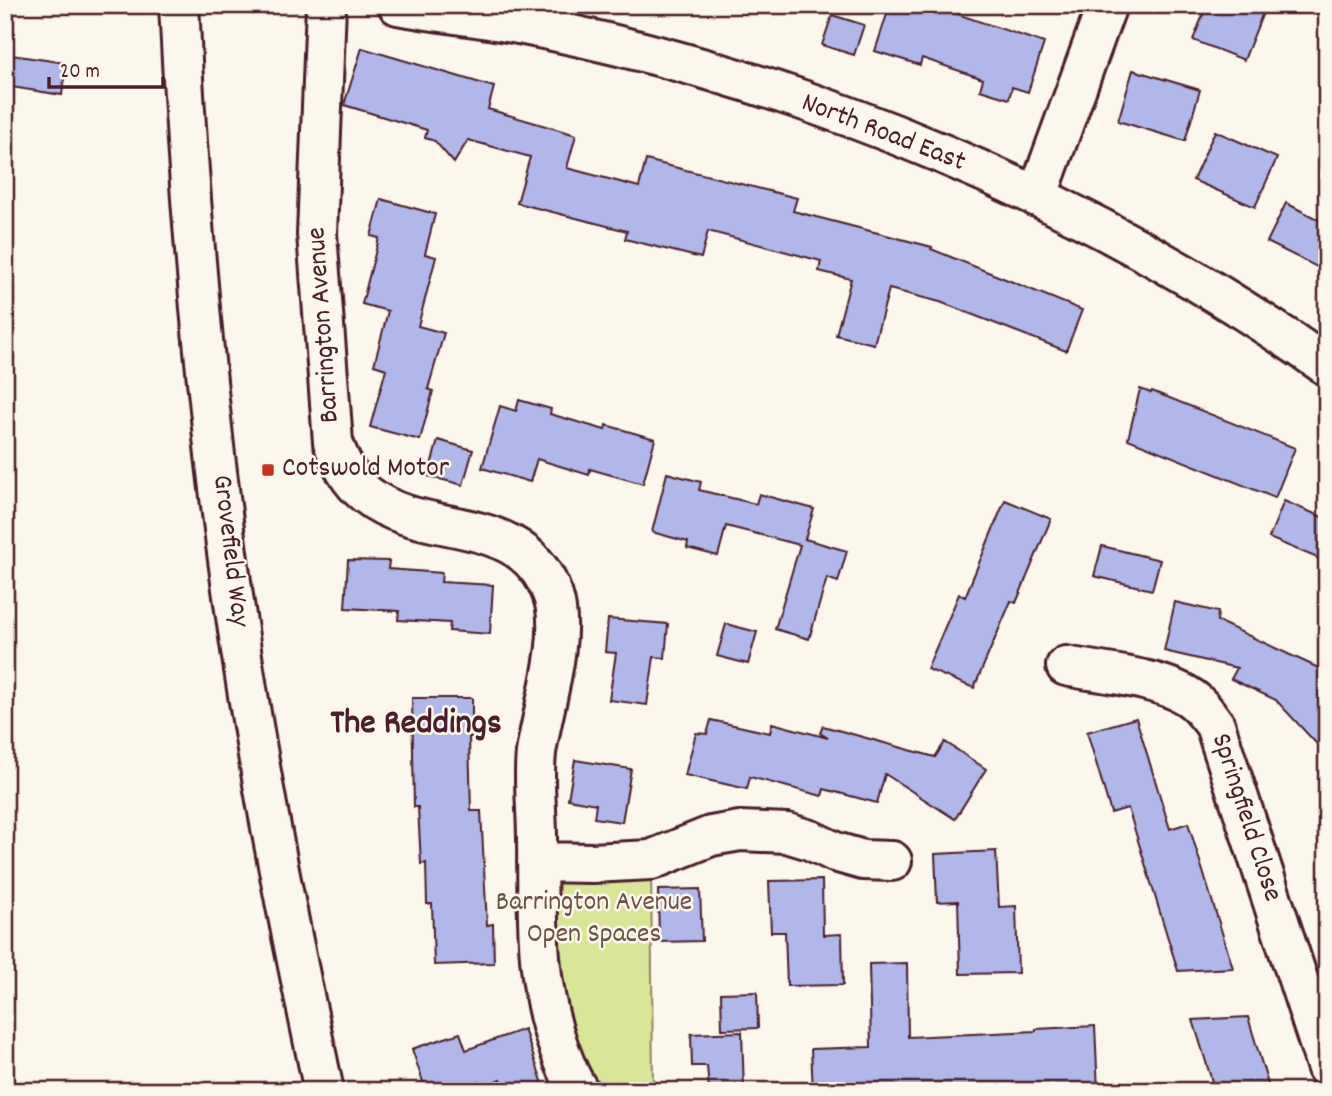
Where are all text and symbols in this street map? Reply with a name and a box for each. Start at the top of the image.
scale bar [49,46,163,90]
text: 20 m [60,58,100,88]
street label: North Road East [795,84,971,184]
street label: Barrington Avenue [298,226,352,424]
place label: Cotswold Motor [282,450,450,490]
marker: Cotswold Motor [260,462,276,478]
street label: Grovefield Way [200,473,258,630]
district label: The Reddings [330,700,502,750]
street label: Springfield Close [1199,729,1291,907]
park label: Barrington Avenue Open Spaces [496,884,692,956]

